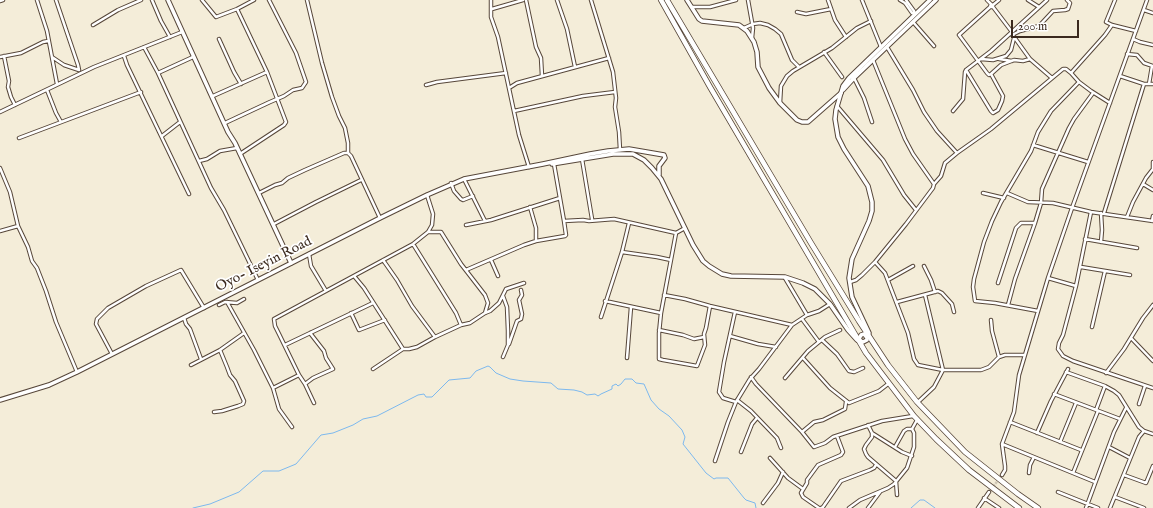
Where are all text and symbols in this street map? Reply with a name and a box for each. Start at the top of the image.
scale bar [1013,12,1081,38]
text: 200 m [1018,19,1047,34]
street label: Oyo- Iseyin Road [213,234,315,296]

